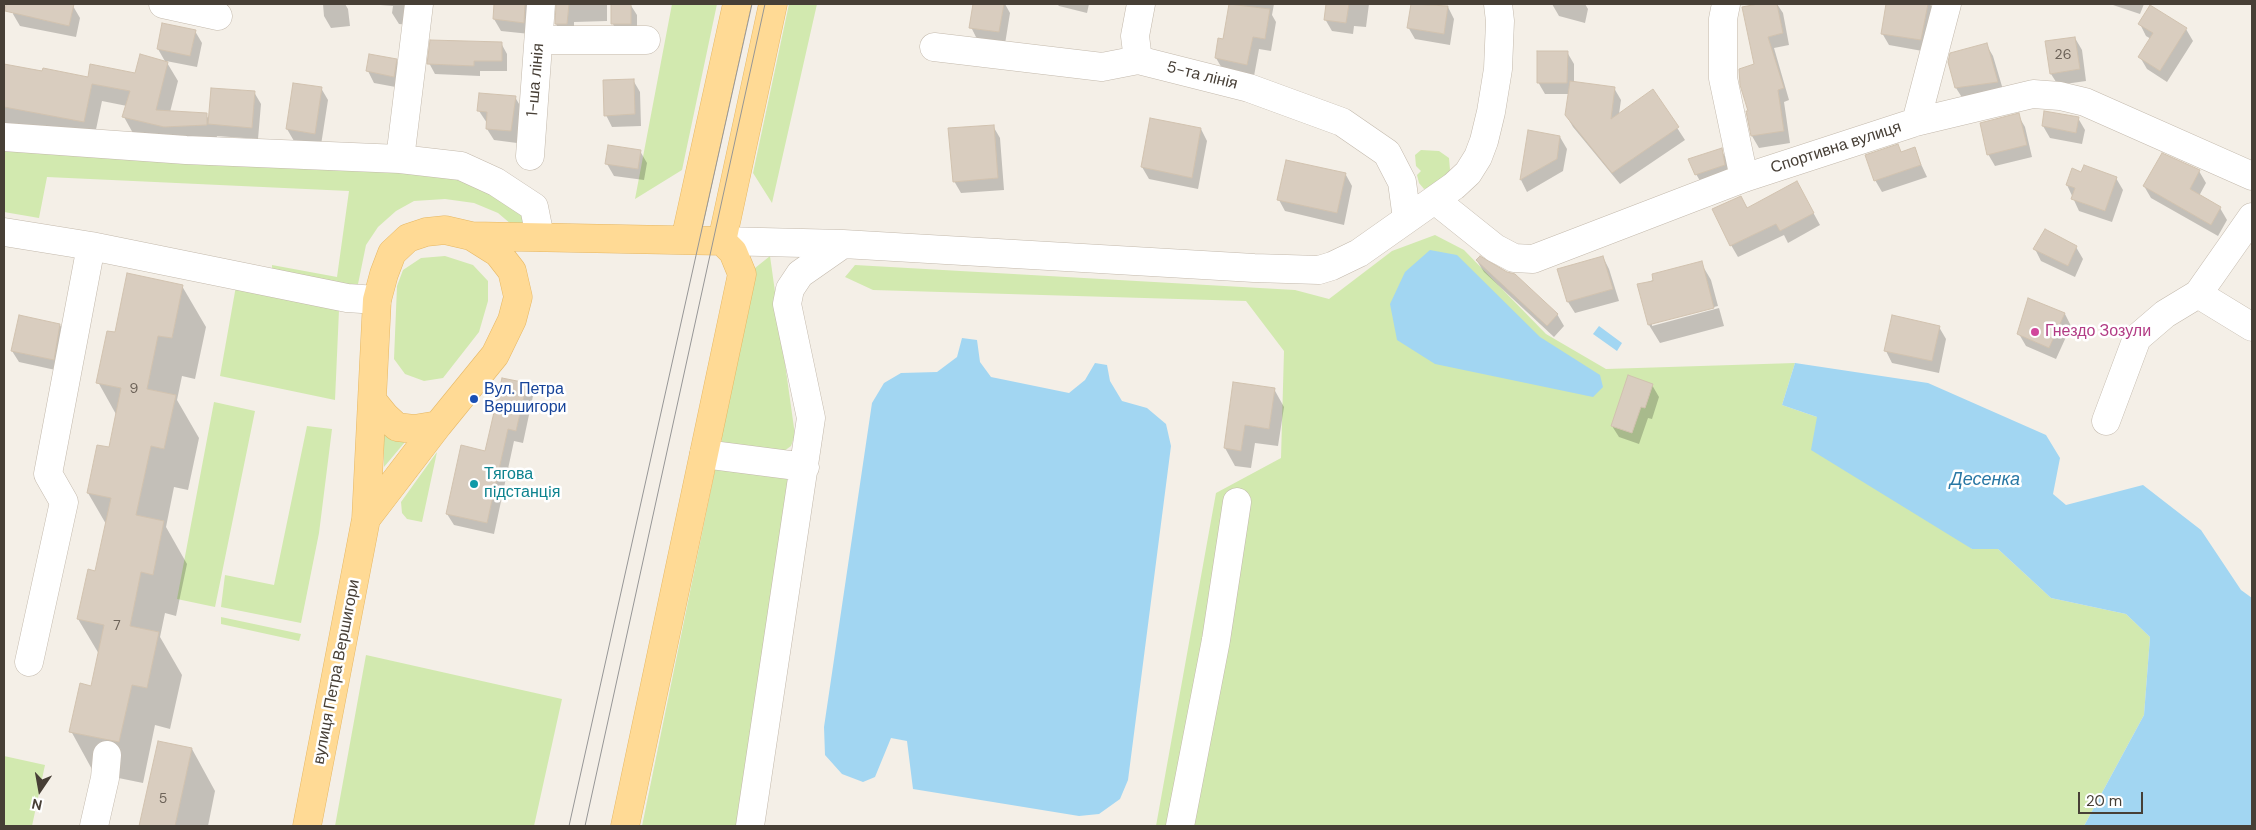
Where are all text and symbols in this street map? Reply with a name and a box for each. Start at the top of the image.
street label: 1-ша лінія [523,43,549,117]
house number: 26 [2055,47,2071,63]
street label: 5-та лінія [1164,58,1240,94]
street label: Спортивна вулиця [1768,118,1904,178]
place label: Гнездо Зозули [2045,322,2151,342]
marker: Гнездо Зозули [2029,326,2041,338]
place label: Вул. Петра Вершигори [484,380,566,418]
house number: 9 [130,381,138,397]
marker: Вул. Петра Вершигори [468,393,480,405]
place label: Тягова пiдстанцiя [484,465,560,503]
water label: Десенка [1950,469,2020,491]
marker: Тягова пiдстанцiя [468,478,480,490]
street label: вулиця Петра Вершигори [310,578,364,766]
house number: 7 [113,618,121,634]
north arrow [15,765,65,815]
scale bar [2081,782,2146,814]
house number: 5 [159,791,167,807]
text: 20 m [2086,791,2122,811]
text: N [30,795,44,815]

